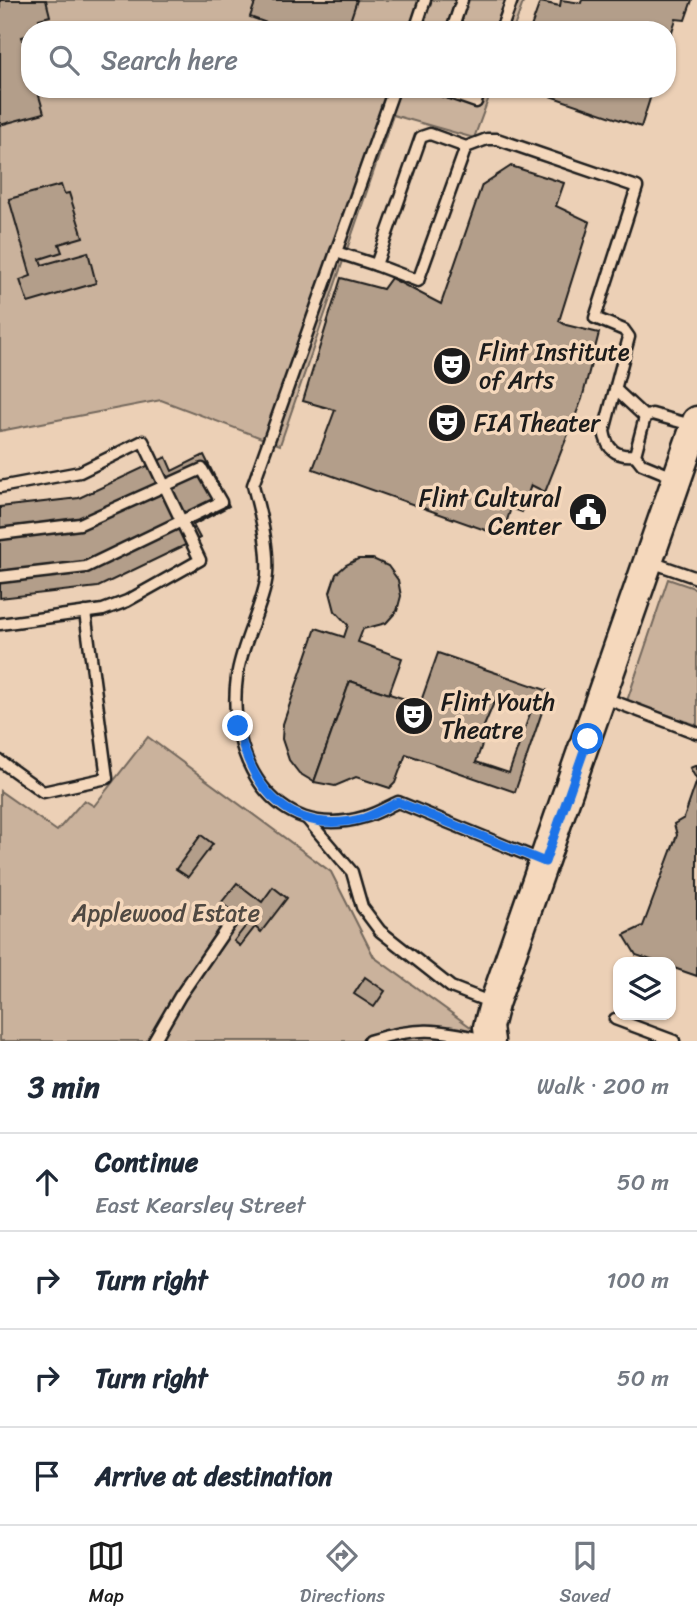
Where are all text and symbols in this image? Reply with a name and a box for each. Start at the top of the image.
search box [21,21,676,98]
text: Search here [101,37,238,83]
icon: search [45,41,83,79]
place label: Flint Institute of Arts [479,331,630,401]
theatre icon: Flint Institute of Arts [431,345,473,387]
theatre icon: FIA Theater [426,402,468,444]
place label: FIA Theater [474,402,601,444]
place label: Flint Cultural Center [419,477,562,547]
public building icon: Flint Cultural Center [567,491,609,533]
place label: Flint Youth Theatre [441,681,555,751]
theatre icon: Flint Youth Theatre [393,695,435,737]
route end [222,710,253,741]
route start [572,723,603,754]
park label: Applewood Estate [71,892,260,934]
map controls [613,957,676,1020]
button: layers [613,957,676,1020]
text: 3 min [28,1060,100,1114]
text: Walk · 200 m [537,1066,669,1107]
text: Continue [95,1139,198,1185]
text: 50 m [617,1162,669,1203]
icon: ahead [28,1163,66,1201]
text: East Kearsley Street [95,1185,306,1226]
text: Turn right [95,1257,208,1303]
text: 100 m [606,1260,669,1301]
icon: right [28,1261,66,1299]
text: Turn right [95,1355,208,1401]
text: 50 m [617,1358,669,1399]
icon: right [28,1359,66,1397]
text: Arrive at destination [95,1453,332,1499]
icon: arrive [28,1457,66,1495]
tab: Map [87,1537,125,1612]
tab: Directions [300,1537,385,1612]
tab: Saved [560,1537,610,1612]

